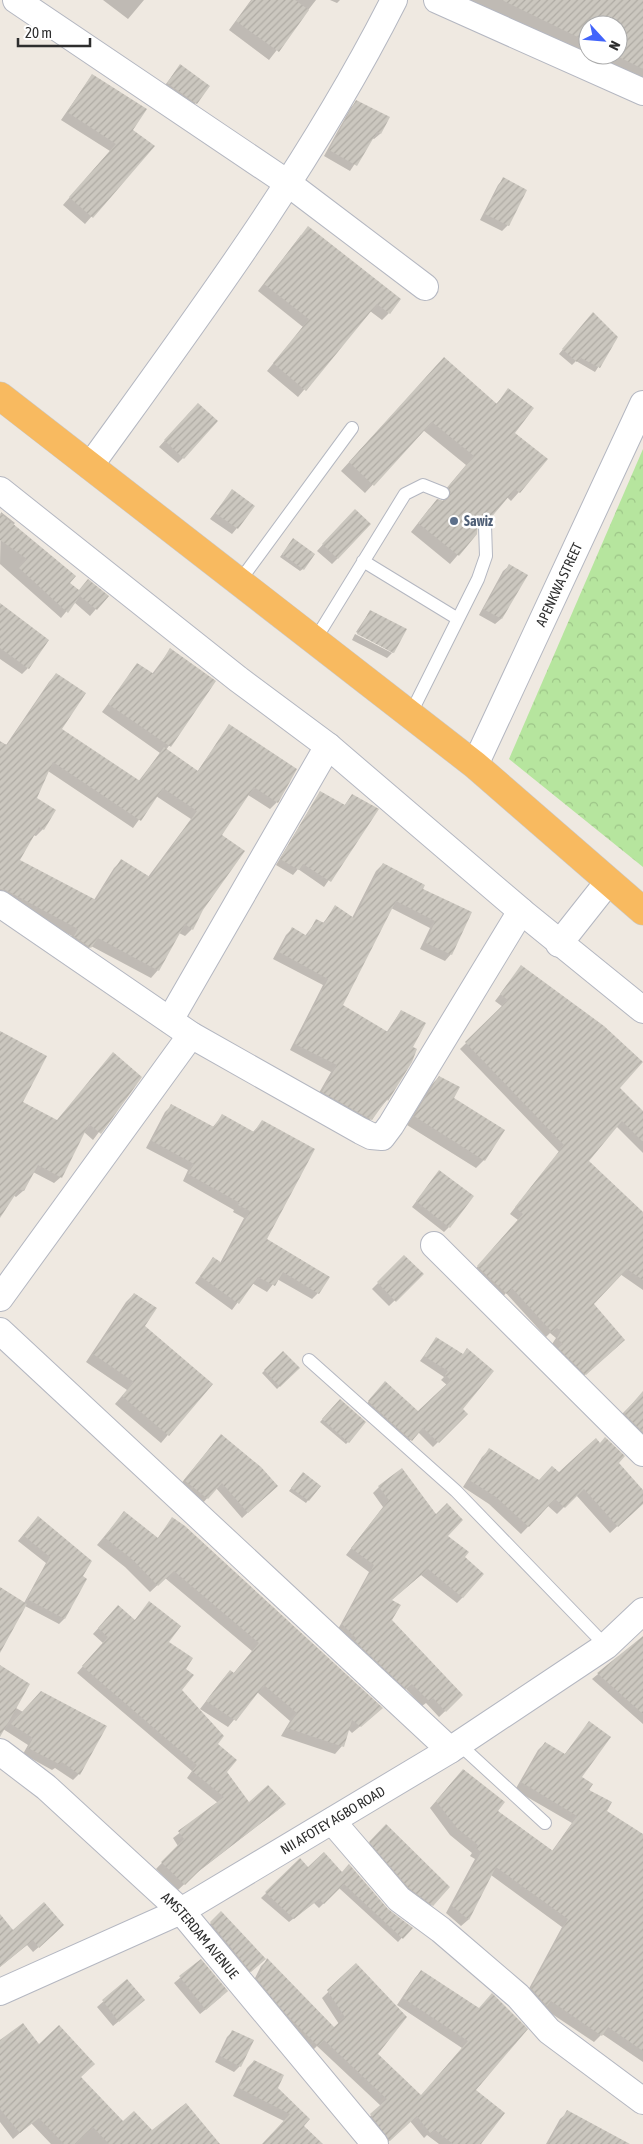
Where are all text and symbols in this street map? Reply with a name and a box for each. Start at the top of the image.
scale bar [18,15,90,47]
north arrow [578,15,628,65]
text: 20 m [25,24,52,41]
text: N [606,38,624,53]
place label: Sawiz [464,513,493,529]
marker: Sawiz [448,515,460,527]
street label: APENKWA STREET [533,540,585,629]
street label: NII AFOTEY AGBO ROAD [278,1783,388,1858]
street label: AMSTERDAM AVENUE [158,1889,242,1982]

